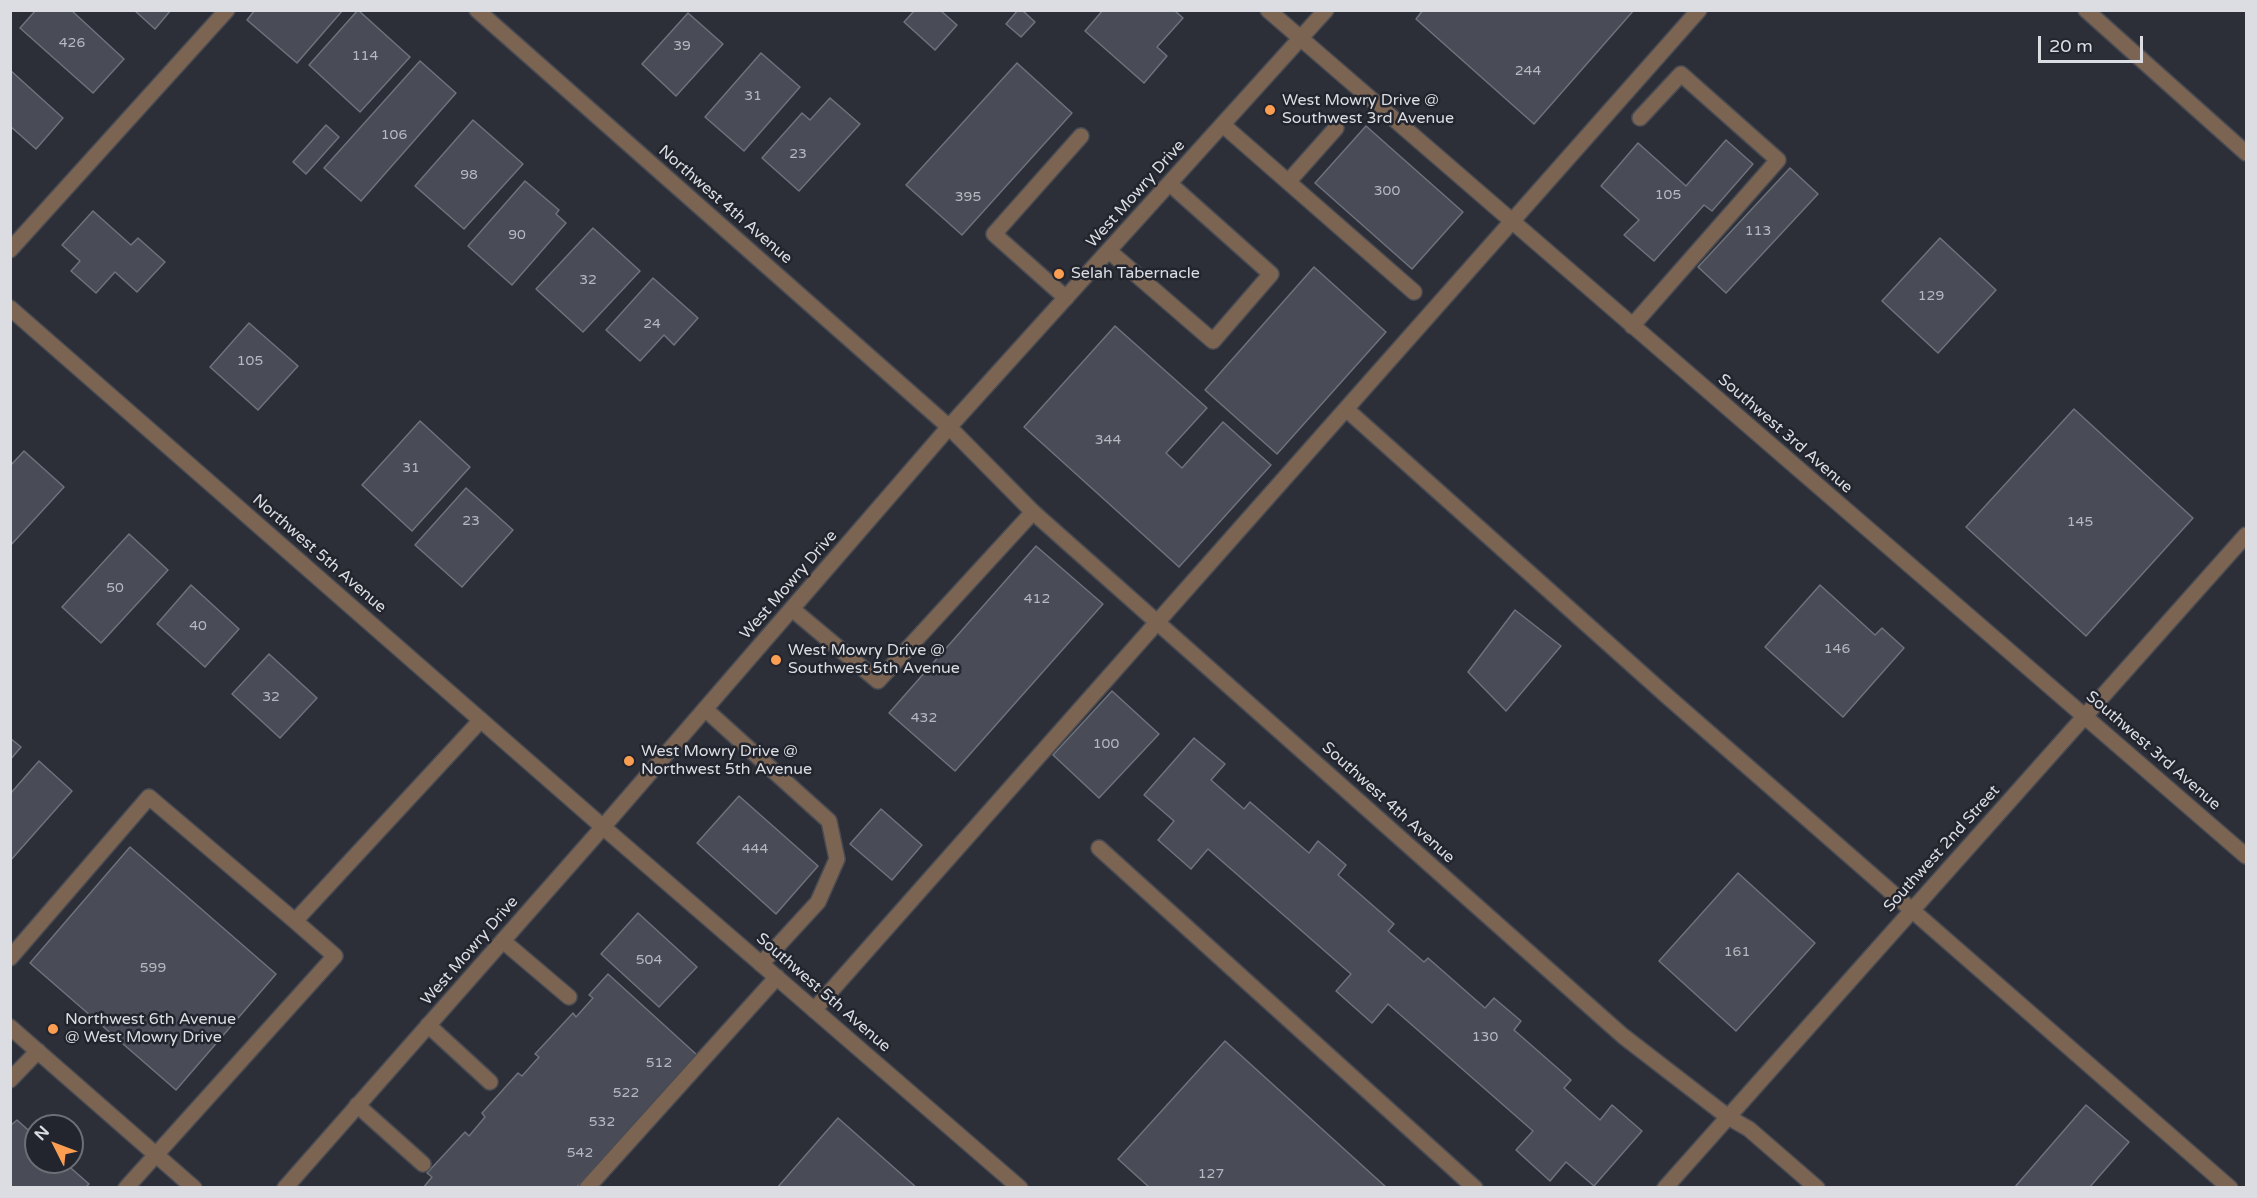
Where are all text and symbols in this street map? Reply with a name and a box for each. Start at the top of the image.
scale bar [2041,24,2146,62]
house number: 426 [59,35,85,51]
text: 20 m [2049,35,2093,57]
house number: 39 [673,38,691,54]
house number: 114 [352,48,378,64]
house number: 244 [1515,63,1541,79]
house number: 31 [744,88,762,104]
place label: West Mowry Drive @ Southwest 3rd Avenue [1282,91,1454,129]
marker: West Mowry Drive @ Southwest 3rd Avenue [1263,103,1277,117]
house number: 106 [381,127,407,143]
street label: West Mowry Drive [1083,136,1189,252]
street label: Northwest 4th Avenue [654,142,796,268]
house number: 23 [789,146,807,162]
house number: 98 [460,167,478,183]
house number: 300 [1374,183,1400,199]
house number: 105 [1655,187,1681,203]
house number: 395 [955,189,981,205]
house number: 113 [1745,223,1771,239]
house number: 90 [508,227,526,243]
place label: Selah Tabernacle [1071,264,1200,284]
marker: Selah Tabernacle [1052,267,1066,281]
house number: 32 [579,272,597,288]
house number: 129 [1918,288,1944,304]
house number: 24 [643,316,661,332]
house number: 105 [237,353,263,369]
street label: Southwest 3rd Avenue [1714,370,1856,498]
house number: 344 [1095,432,1121,448]
house number: 31 [402,460,420,476]
street label: Northwest 5th Avenue [248,491,390,617]
house number: 23 [462,513,480,529]
house number: 145 [2067,514,2093,530]
street label: West Mowry Drive [736,527,842,643]
house number: 50 [106,580,124,596]
house number: 412 [1024,591,1050,607]
house number: 40 [189,618,207,634]
place label: West Mowry Drive @ Southwest 5th Avenue [788,641,960,679]
house number: 146 [1824,641,1850,657]
marker: West Mowry Drive @ Southwest 5th Avenue [769,653,783,667]
street label: Southwest 3rd Avenue [2082,687,2224,815]
house number: 32 [262,689,280,705]
house number: 432 [911,710,937,726]
house number: 100 [1093,736,1119,752]
street label: Southwest 4th Avenue [1318,738,1458,868]
place label: West Mowry Drive @ Northwest 5th Avenue [641,742,812,780]
marker: West Mowry Drive @ Northwest 5th Avenue [622,754,636,768]
street label: Southwest 2nd Street [1880,782,2004,916]
house number: 444 [742,841,768,857]
street label: West Mowry Drive [417,893,523,1009]
street label: Southwest 5th Avenue [752,929,894,1057]
house number: 161 [1724,944,1750,960]
house number: 504 [636,952,662,968]
house number: 599 [140,960,166,976]
place label: Northwest 6th Avenue @ West Mowry Drive [65,1010,236,1048]
marker: Northwest 6th Avenue @ West Mowry Drive [46,1022,60,1036]
house number: 130 [1472,1029,1498,1045]
house number: 512 [646,1055,672,1071]
house number: 522 [613,1085,639,1101]
north arrow [24,1114,84,1174]
house number: 532 [589,1114,615,1130]
text: N [30,1122,54,1145]
house number: 542 [567,1145,593,1161]
house number: 127 [1198,1166,1224,1182]

